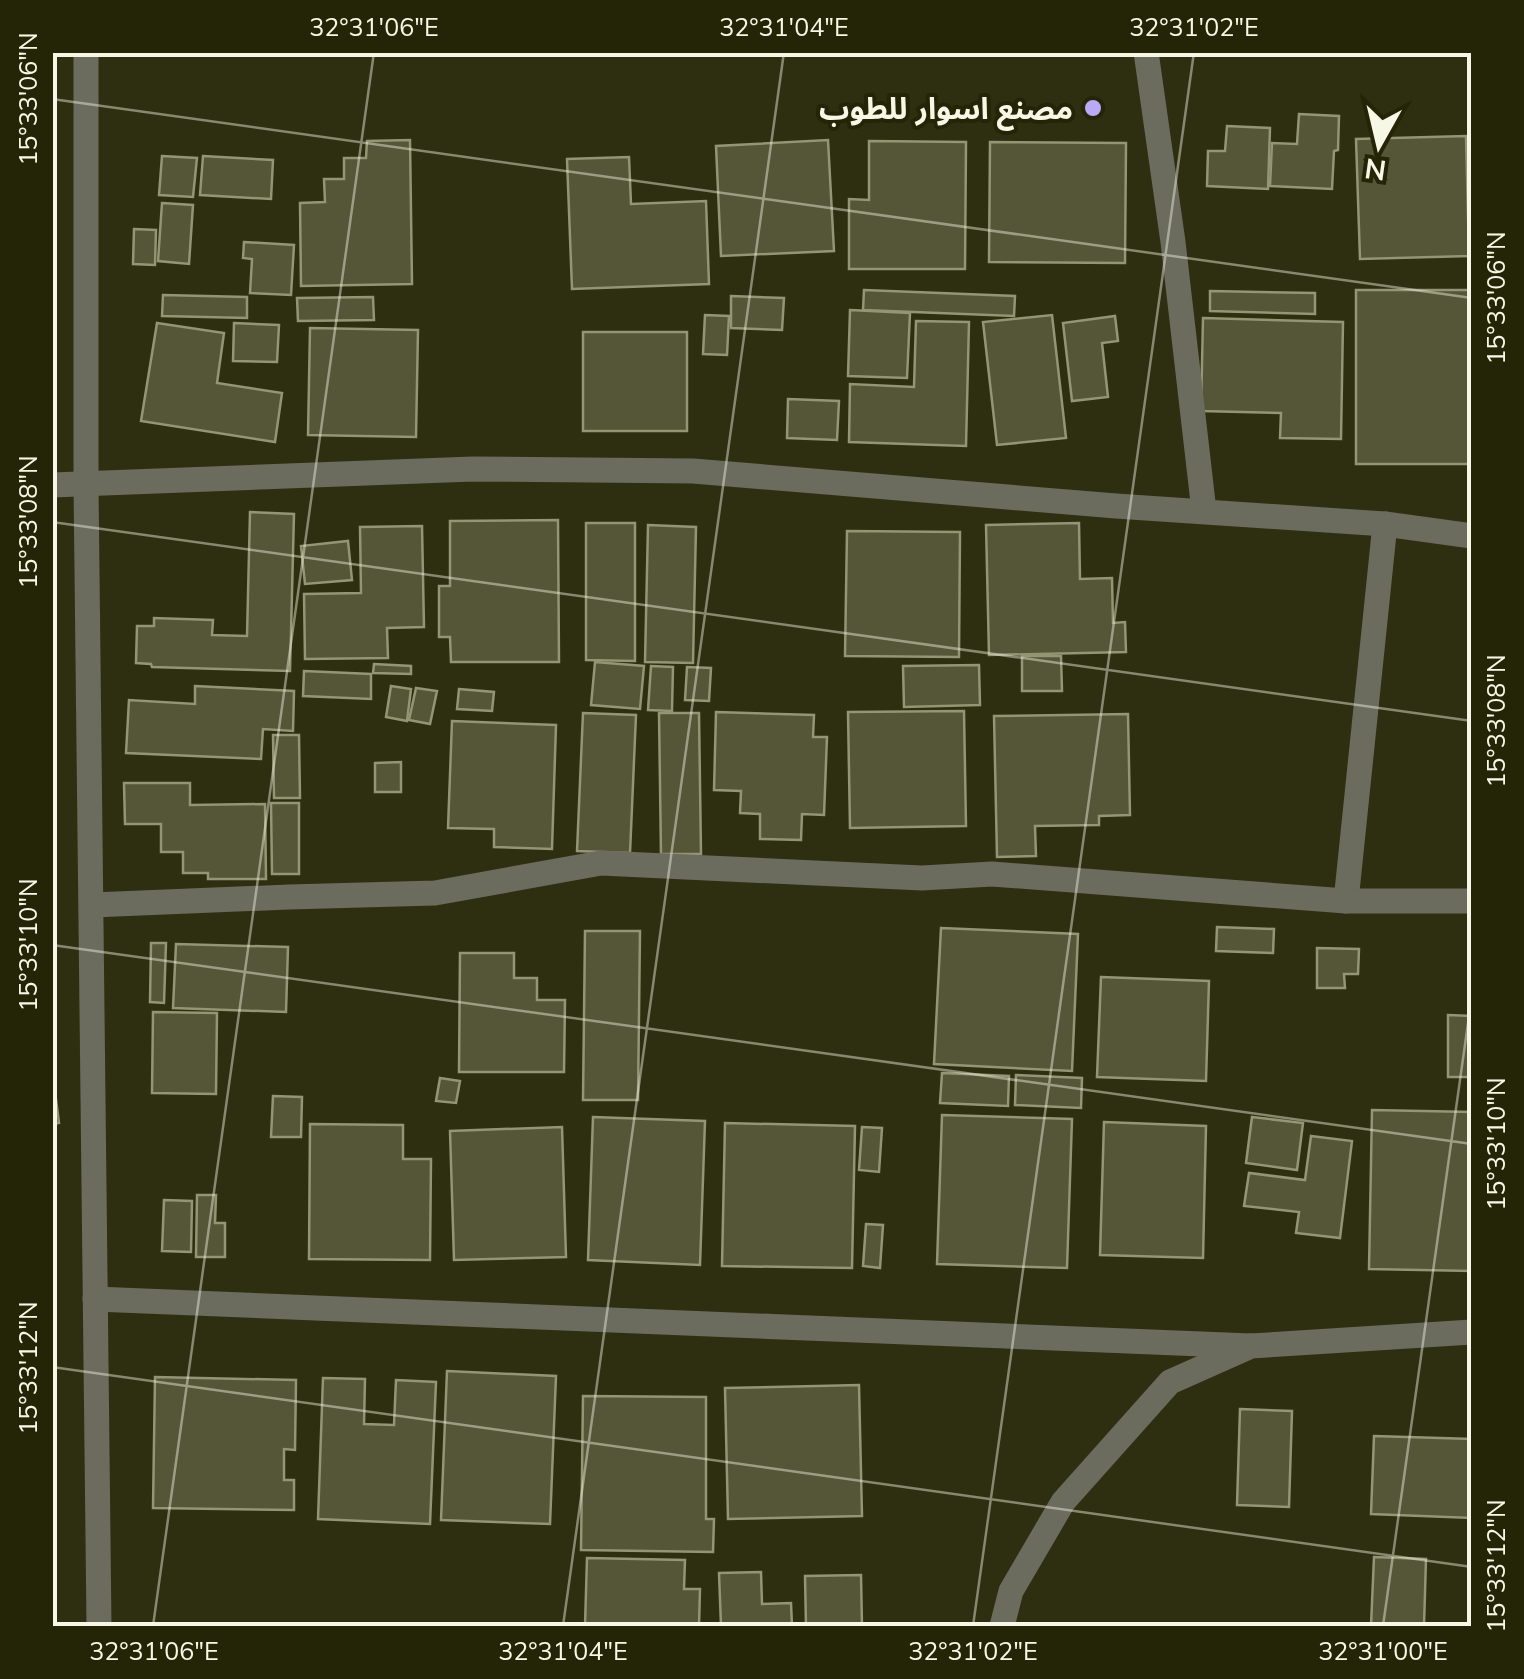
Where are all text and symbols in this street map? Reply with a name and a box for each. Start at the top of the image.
text: 32°31'06"E [309,11,439,42]
text: 32°31'04"E [719,11,849,42]
text: 32°31'02"E [1129,11,1259,42]
text: 15°33'06"N [12,32,43,166]
place label: مصنع اسوار للطوب [819,89,1073,131]
north arrow [1329,95,1429,195]
marker: مصنع اسوار للطوب [1082,97,1104,119]
text: N [1363,151,1388,189]
text: 15°33'06"N [1480,231,1511,365]
text: 15°33'08"N [12,455,43,589]
text: 15°33'08"N [1480,654,1511,788]
text: 15°33'10"N [12,878,43,1012]
text: 15°33'10"N [1480,1077,1511,1211]
text: 15°33'12"N [12,1301,43,1435]
text: 15°33'12"N [1480,1499,1511,1633]
text: 32°31'06"E [89,1635,219,1666]
text: 32°31'04"E [498,1635,628,1666]
text: 32°31'02"E [908,1635,1038,1666]
text: 32°31'00"E [1318,1635,1448,1666]

